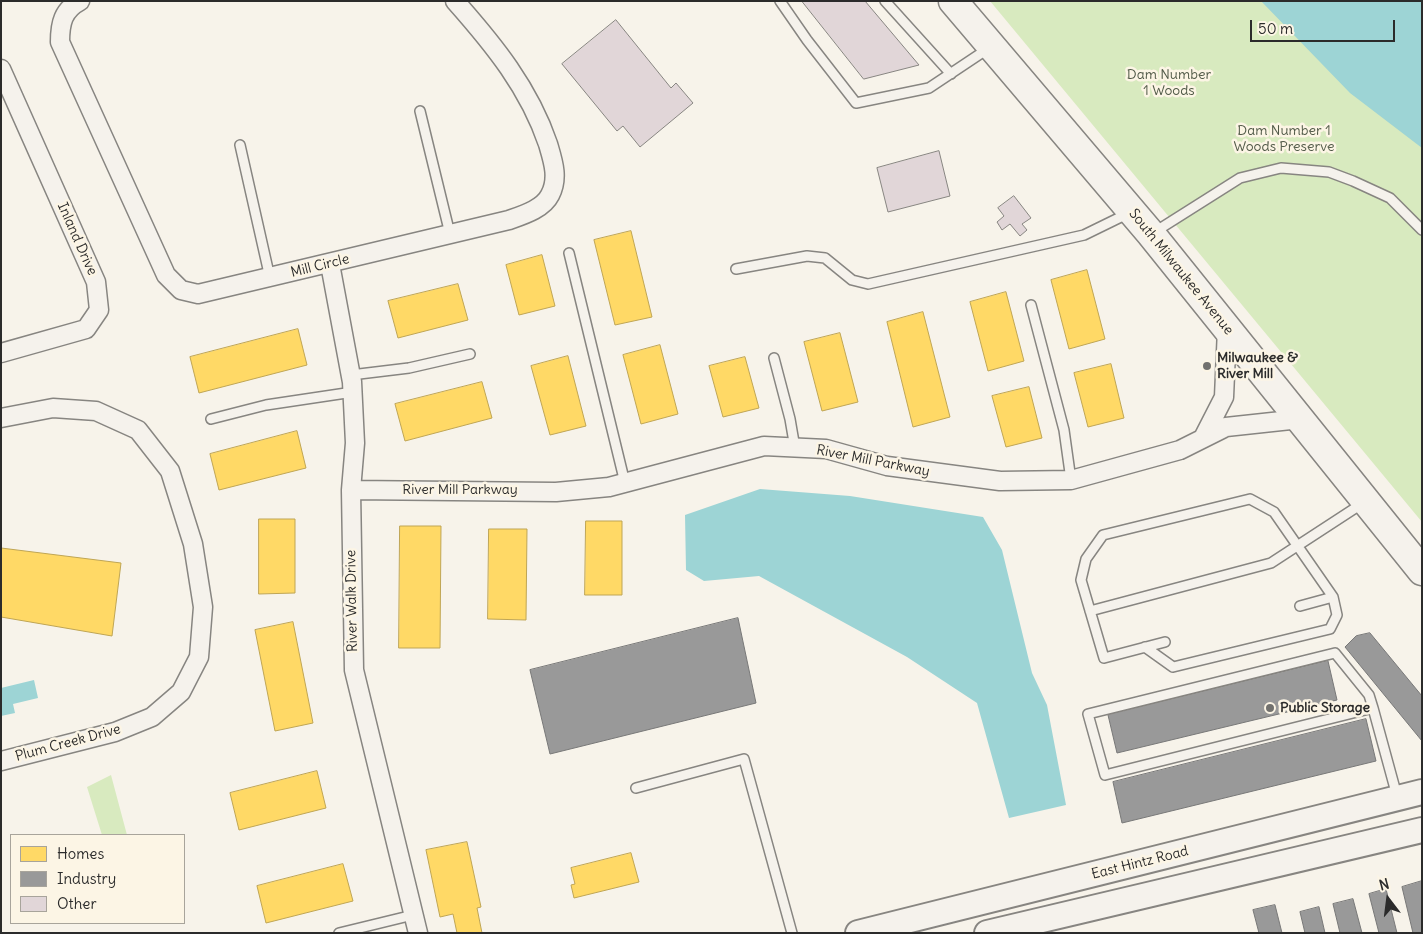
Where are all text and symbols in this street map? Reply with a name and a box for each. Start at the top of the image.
scale bar [1253,10,1398,42]
text: 50 m [1258,19,1293,38]
park label: Dam Number 1 Woods [1127,67,1211,100]
park label: Dam Number 1 Woods Preserve [1233,123,1335,156]
street label: Inland Drive [53,200,101,278]
street label: South Milwaukee Avenue [1125,206,1237,338]
street label: Mill Circle [289,251,351,281]
place label: Milwaukee & River Mill [1217,350,1298,382]
marker: Milwaukee & River Mill [1201,360,1213,372]
street label: River Mill Parkway [815,442,931,480]
street label: River Mill Parkway [402,482,518,498]
street label: River Walk Drive [343,550,361,652]
place label: Public Storage [1280,700,1370,716]
marker: Public Storage [1264,702,1276,714]
street label: Plum Creek Drive [13,721,123,765]
legend [10,834,185,924]
street label: East Hintz Road [1090,843,1190,883]
text: Homes [57,844,104,863]
text: Industry [57,869,116,888]
north arrow [1363,874,1413,924]
text: N [1377,875,1391,894]
text: Other [57,894,97,913]

